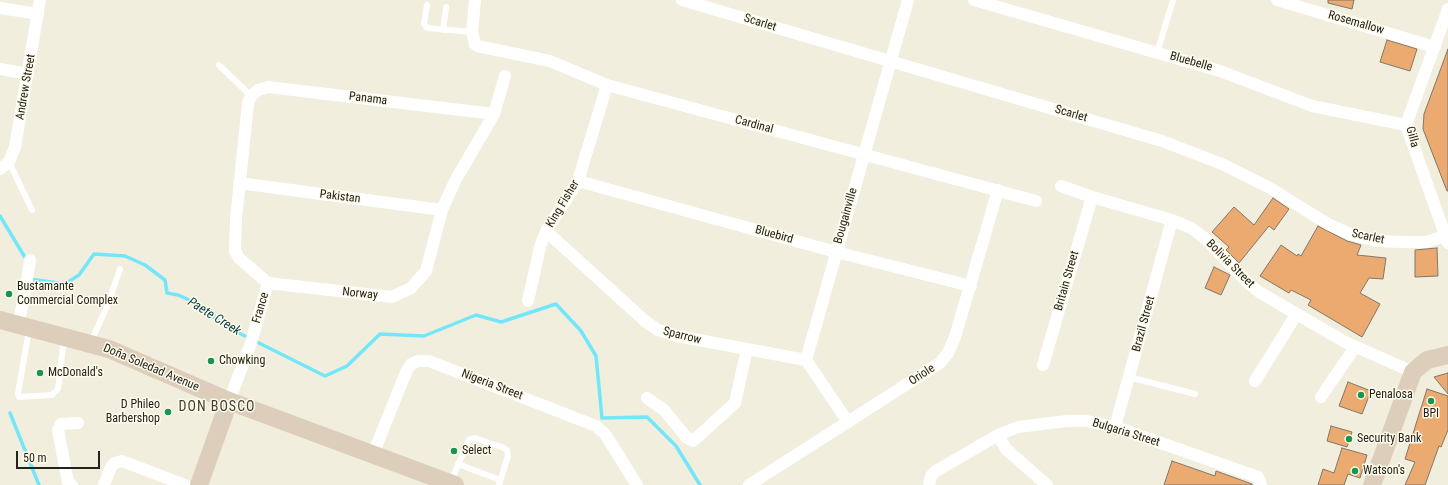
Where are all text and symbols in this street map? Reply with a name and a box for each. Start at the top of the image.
street label: Rosemallow [1326,8,1386,38]
street label: Scarlet [742,11,778,35]
street label: Bluebelle [1168,49,1214,75]
street label: Andrew Street [13,53,39,121]
street label: Panama [348,89,388,109]
street label: Scarlet [1053,103,1089,125]
street label: Cardinal [733,113,775,137]
street label: Gilla [1402,125,1422,149]
street label: King Fisher [543,178,583,230]
street label: Bougainville [831,186,861,246]
street label: Pakistan [319,187,361,207]
street label: Bluebird [753,223,795,247]
street label: Scarlet [1350,227,1386,247]
street label: Bolivia Street [1203,237,1257,291]
street label: Britain Street [1052,249,1082,313]
place label: Bustamante Commercial Complex [17,280,118,308]
street label: Norway [342,285,378,303]
marker: Bustamante Commercial Complex [4,289,14,299]
street label: France [250,291,272,325]
street label: Brazil Street [1130,294,1158,354]
water label: Paete Creek [184,295,244,339]
street label: Sparrow [661,324,703,348]
street label: Doña Soledad Avenue [101,341,201,395]
place label: Chowking [219,354,265,368]
marker: Chowking [206,356,216,366]
street label: Oriole [906,361,938,389]
place label: McDonald's [48,366,103,380]
street label: Nigeria Street [459,367,525,403]
marker: McDonald's [35,368,45,378]
place label: Penalosa [1369,388,1413,402]
marker: Penalosa [1356,390,1366,400]
marker: BPI [1426,396,1436,406]
place label: D Phileo Barbershop [106,398,160,426]
district label: DON BOSCO [179,399,255,415]
marker: D Phileo Barbershop [163,407,173,417]
place label: BPI [1423,407,1439,421]
street label: Bulgaria Street [1091,416,1161,450]
place label: Security Bank [1357,432,1421,446]
marker: Security Bank [1344,434,1354,444]
scale bar [18,443,102,469]
place label: Select [462,444,491,458]
marker: Select [449,446,459,456]
text: 50 m [23,451,47,465]
place label: Watson's [1363,464,1405,478]
marker: Watson's [1350,466,1360,476]

